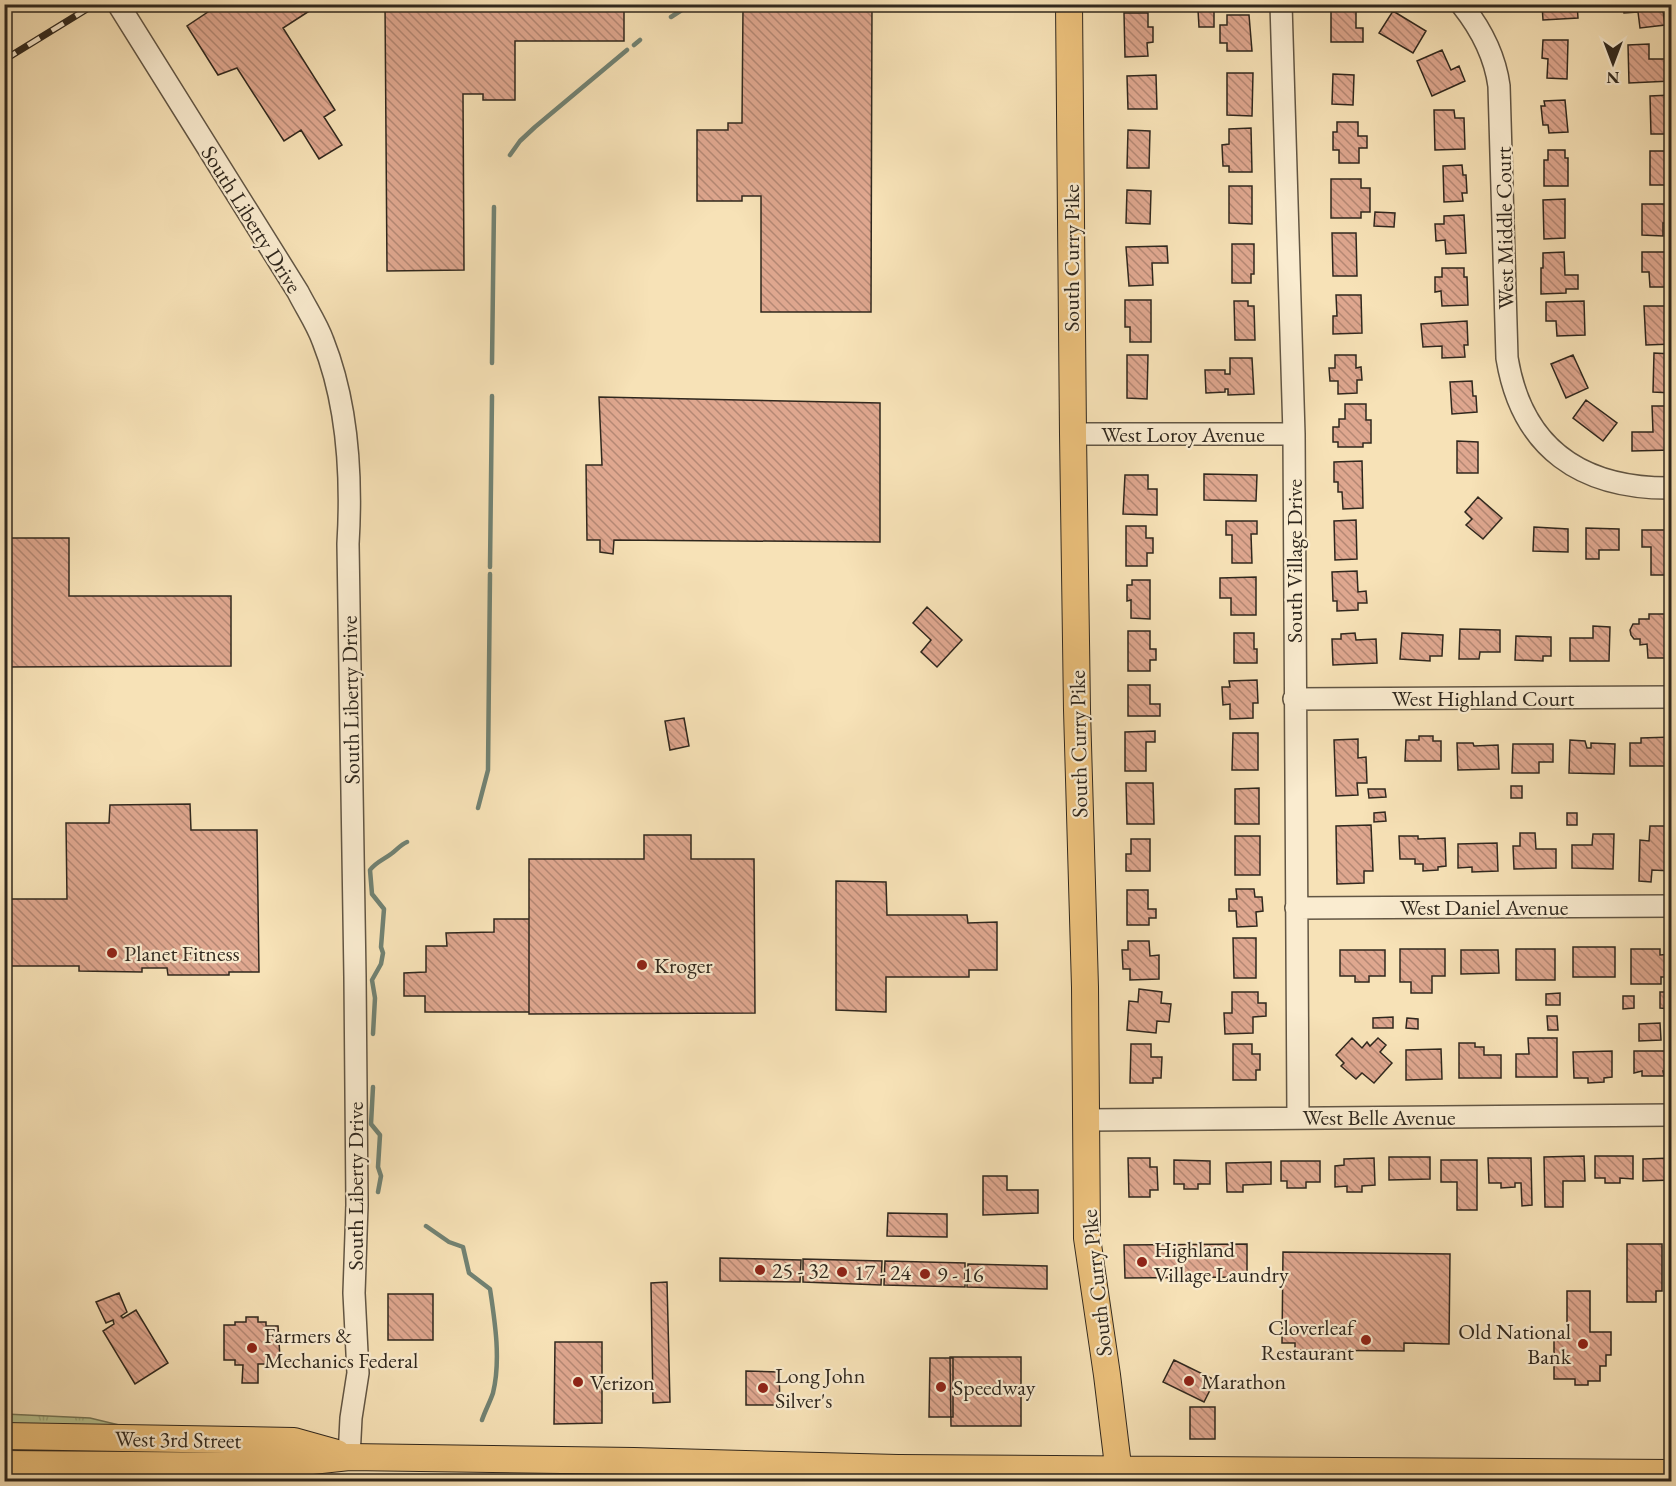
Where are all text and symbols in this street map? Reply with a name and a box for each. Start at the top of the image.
north arrow [1583,33,1643,93]
text: N [1606,67,1619,88]
street label: South Liberty Drive [195,140,309,299]
street label: West Middle Court [1489,146,1520,310]
street label: South Curry Pike [1057,184,1086,332]
street label: West Loroy Avenue [1101,420,1265,449]
street label: South Village Drive [1280,479,1309,643]
street label: South Liberty Drive [335,615,366,785]
street label: South Curry Pike [1063,669,1094,818]
street label: West Highland Court [1392,684,1574,713]
street label: West Daniel Avenue [1400,893,1569,922]
place label: Planet Fitness [124,939,240,968]
marker: Planet Fitness [105,946,119,960]
place label: Kroger [654,951,713,980]
marker: Kroger [635,958,649,972]
street label: South Liberty Drive [341,1101,370,1270]
street label: West Belle Avenue [1302,1103,1456,1132]
street label: South Curry Pike [1074,1208,1119,1358]
place label: Highland Village Laundry [1154,1235,1289,1289]
marker: Highland Village Laundry [1135,1255,1149,1269]
place label: 25 - 32 [772,1256,830,1285]
place label: 17 - 24 [854,1258,912,1287]
place label: 9 - 16 [937,1260,984,1289]
marker: 25 - 32 [753,1263,767,1277]
marker: 17 - 24 [835,1265,849,1279]
marker: 9 - 16 [918,1267,932,1281]
place label: Cloverleaf Restaurant [1261,1313,1357,1367]
place label: Old National Bank [1458,1317,1572,1371]
place label: Farmers & Mechanics Federal [264,1321,418,1375]
marker: Cloverleaf Restaurant [1359,1333,1373,1347]
marker: Old National Bank [1576,1337,1590,1351]
marker: Farmers & Mechanics Federal [245,1341,259,1355]
place label: Long John Silver's [775,1361,866,1415]
place label: Marathon [1201,1367,1286,1396]
place label: Verizon [590,1368,655,1397]
place label: Speedway [953,1373,1036,1402]
marker: Marathon [1182,1374,1196,1388]
marker: Verizon [571,1375,585,1389]
marker: Speedway [934,1380,948,1394]
marker: Long John Silver's [756,1381,770,1395]
street label: West 3rd Street [114,1424,242,1455]

